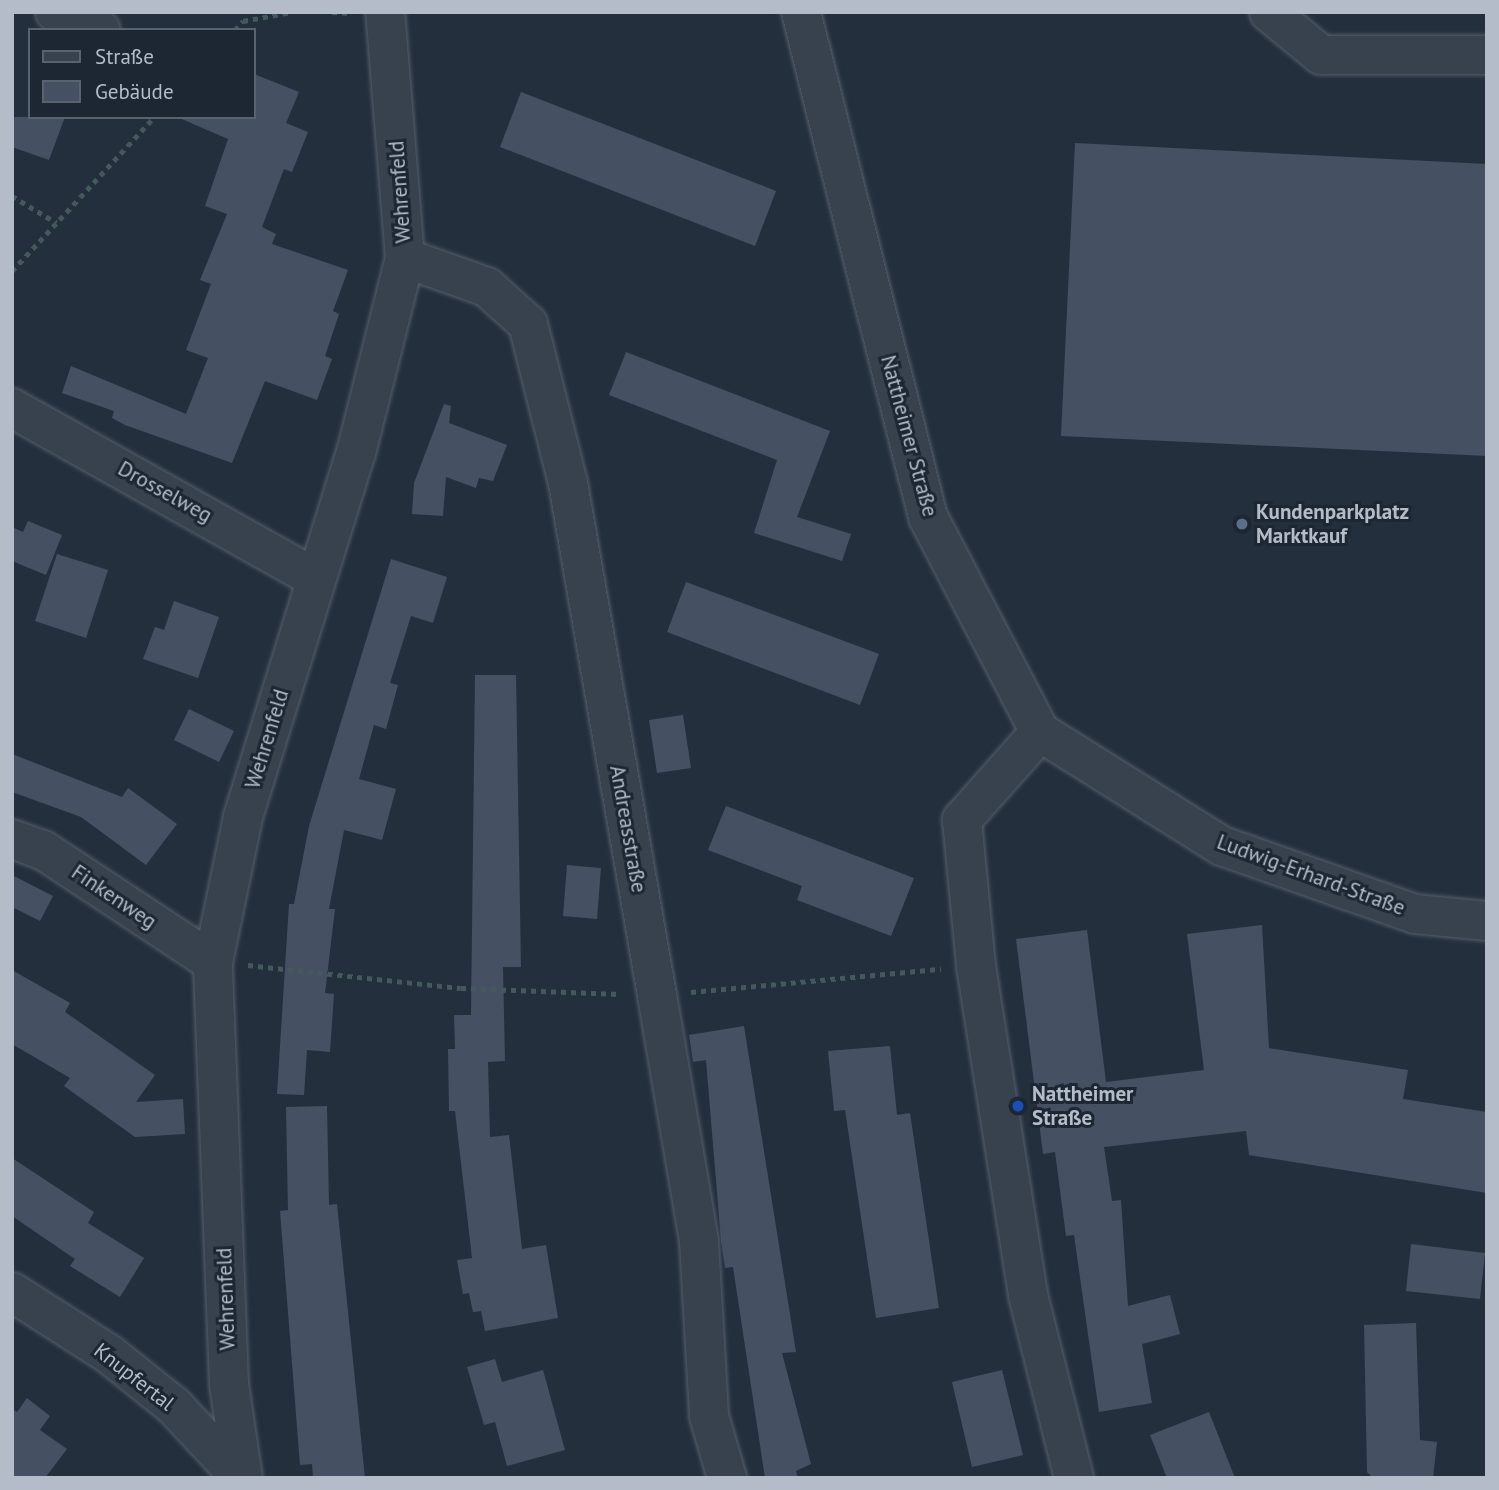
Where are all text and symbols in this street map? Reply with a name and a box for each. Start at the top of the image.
legend [28,28,256,119]
text: Straße [95,43,154,70]
text: Gebäude [95,78,174,105]
street label: Wehrenfeld [384,140,416,244]
street label: Nattheimer Straße [875,353,943,519]
street label: Drosselweg [114,456,216,528]
place label: Kundenparkplatz Marktkauf [1256,499,1409,549]
marker: Kundenparkplatz Marktkauf [1234,516,1250,532]
street label: Wehrenfeld [240,686,294,792]
street label: Andreasstraße [604,763,652,895]
street label: Ludwig-Erhard-Straße [1214,829,1408,921]
street label: Finkenweg [67,859,161,935]
place label: Nattheimer Straße [1032,1081,1133,1131]
marker: Nattheimer Straße [1010,1098,1026,1114]
street label: Wehrenfeld [212,1247,240,1351]
street label: Knupfertal [89,1338,179,1416]

